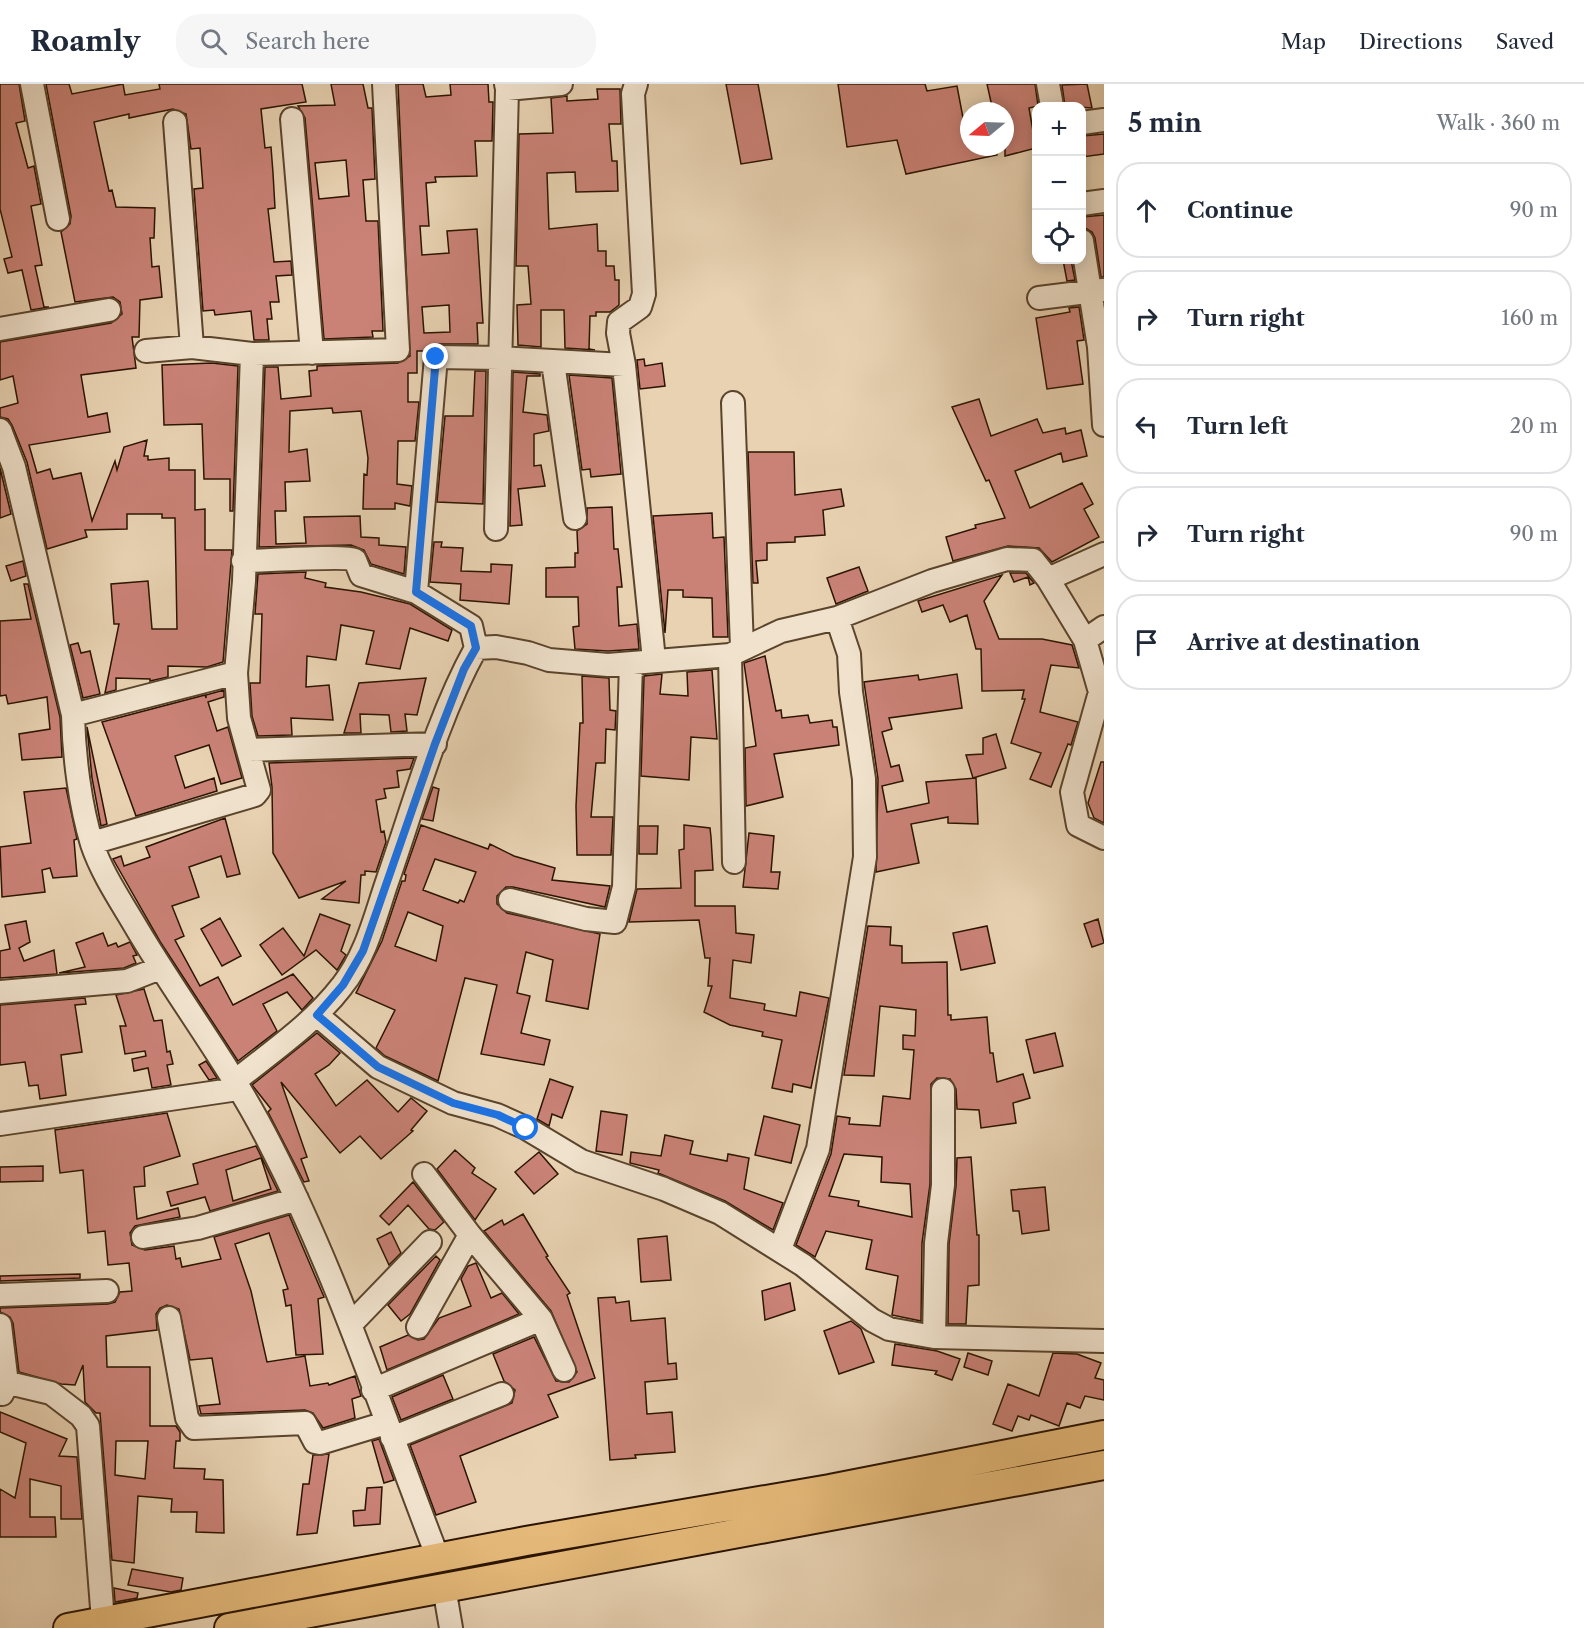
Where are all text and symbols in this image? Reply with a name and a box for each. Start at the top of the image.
search box [176,14,596,68]
text: Roamly [30,24,140,58]
icon: search [197,25,230,58]
text: Search here [245,28,370,55]
text: Map [1281,29,1326,54]
text: Directions [1359,29,1463,54]
text: Saved [1496,29,1554,54]
north arrow [960,102,1014,156]
map controls [1032,102,1086,264]
button: + [1032,102,1086,156]
text: 5 min [1128,107,1202,139]
text: Walk · 360 m [1437,111,1560,135]
button: − [1032,156,1086,210]
icon: ahead [1130,194,1163,227]
text: Continue [1187,197,1293,224]
text: 90 m [1510,198,1558,222]
button: locate [1032,210,1086,264]
icon: right [1130,302,1163,335]
text: Turn right [1187,305,1305,332]
text: 160 m [1501,306,1558,330]
route end [422,343,448,369]
icon: left [1130,410,1163,443]
text: Turn left [1187,413,1288,440]
text: 20 m [1510,414,1558,438]
icon: right [1130,518,1163,551]
text: Turn right [1187,521,1305,548]
text: 90 m [1510,522,1558,546]
icon: arrive [1130,626,1163,659]
text: Arrive at destination [1187,629,1420,656]
route start [512,1114,538,1140]

